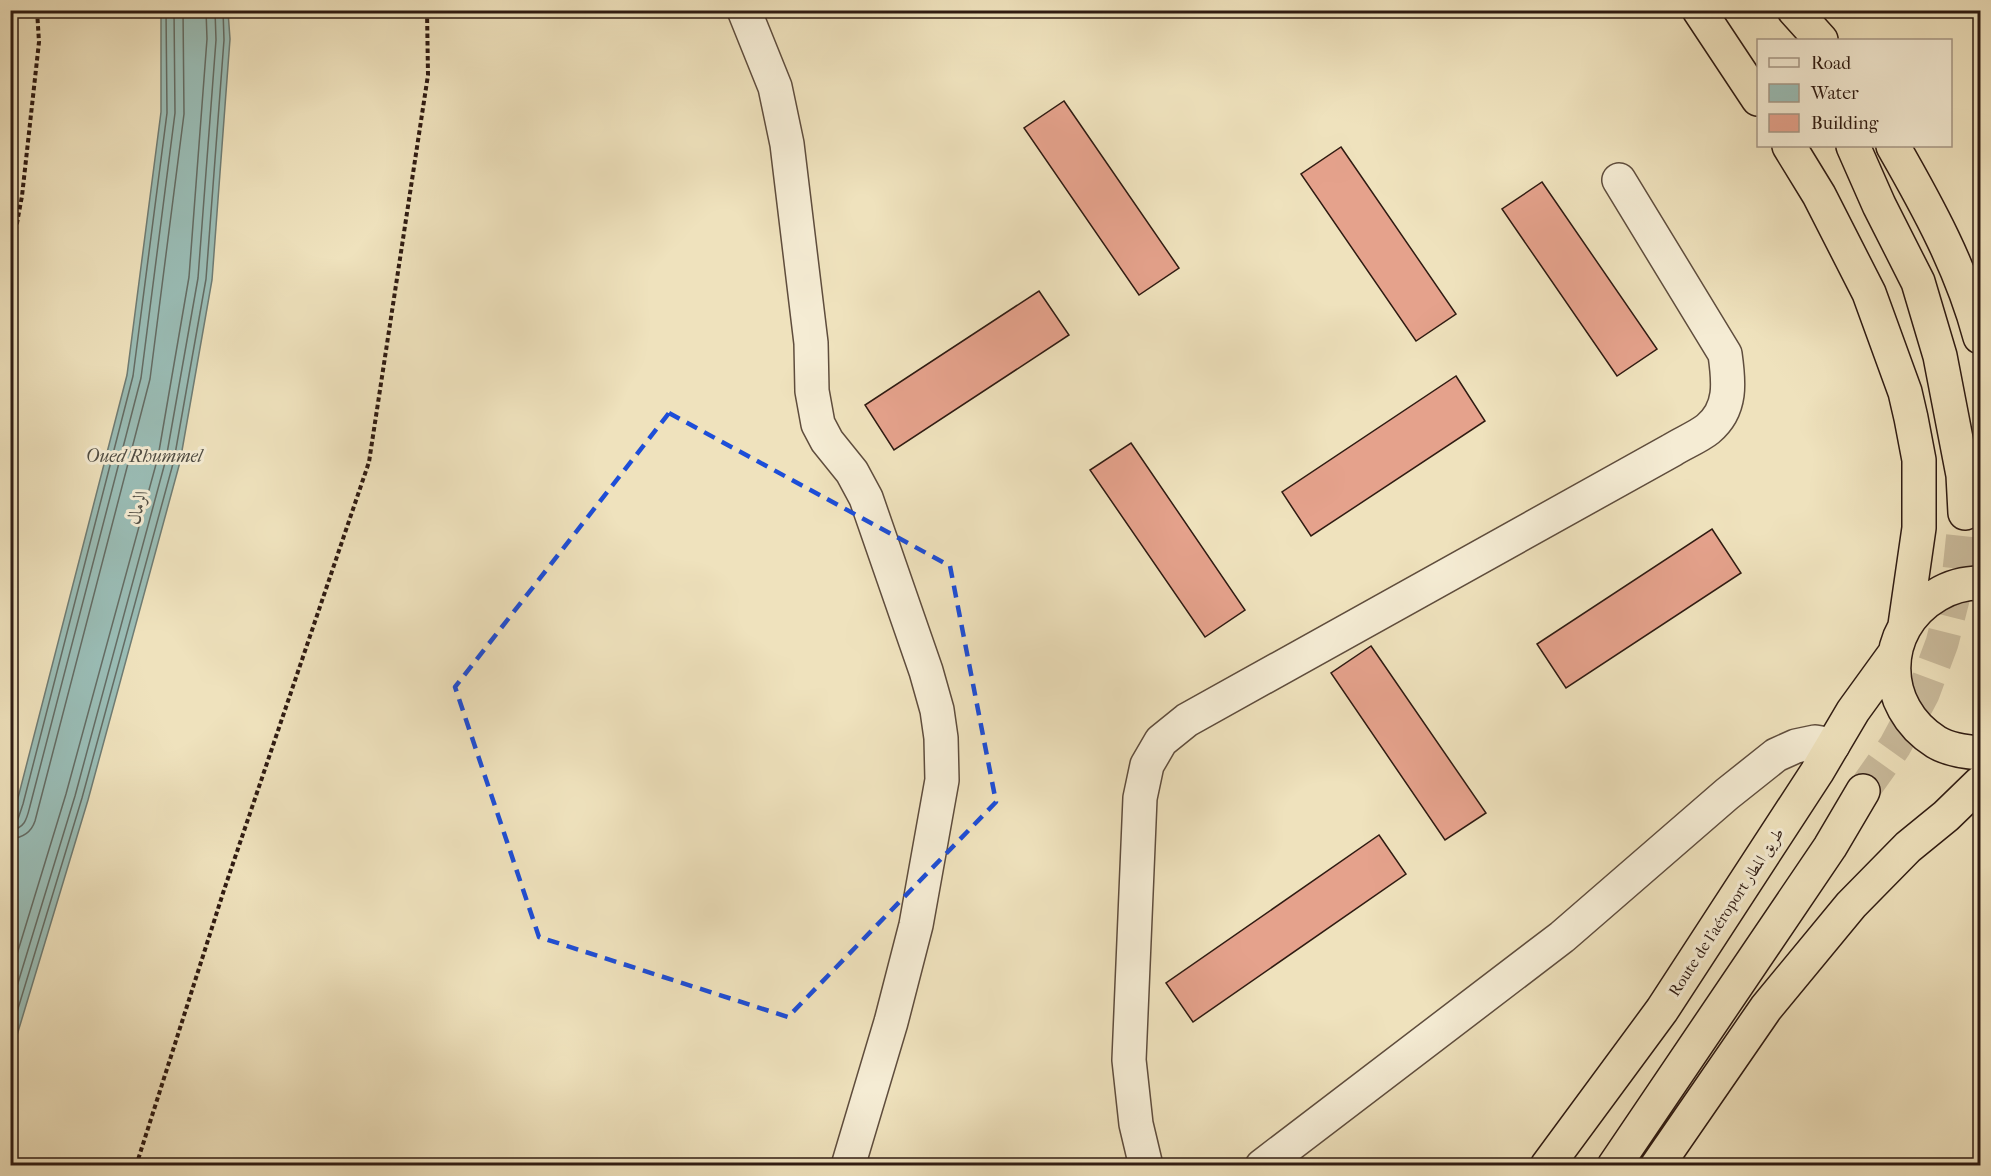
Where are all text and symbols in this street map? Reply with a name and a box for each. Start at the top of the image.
legend [1757,39,1952,147]
text: Road [1811,53,1851,74]
text: Water [1810,83,1859,104]
text: Building [1811,113,1879,134]
water label: Oued Rhummel [86,446,205,467]
water label: الرمال [123,487,153,527]
street label: Route de l'aéroport طريق المطار [1664,824,1788,1000]

